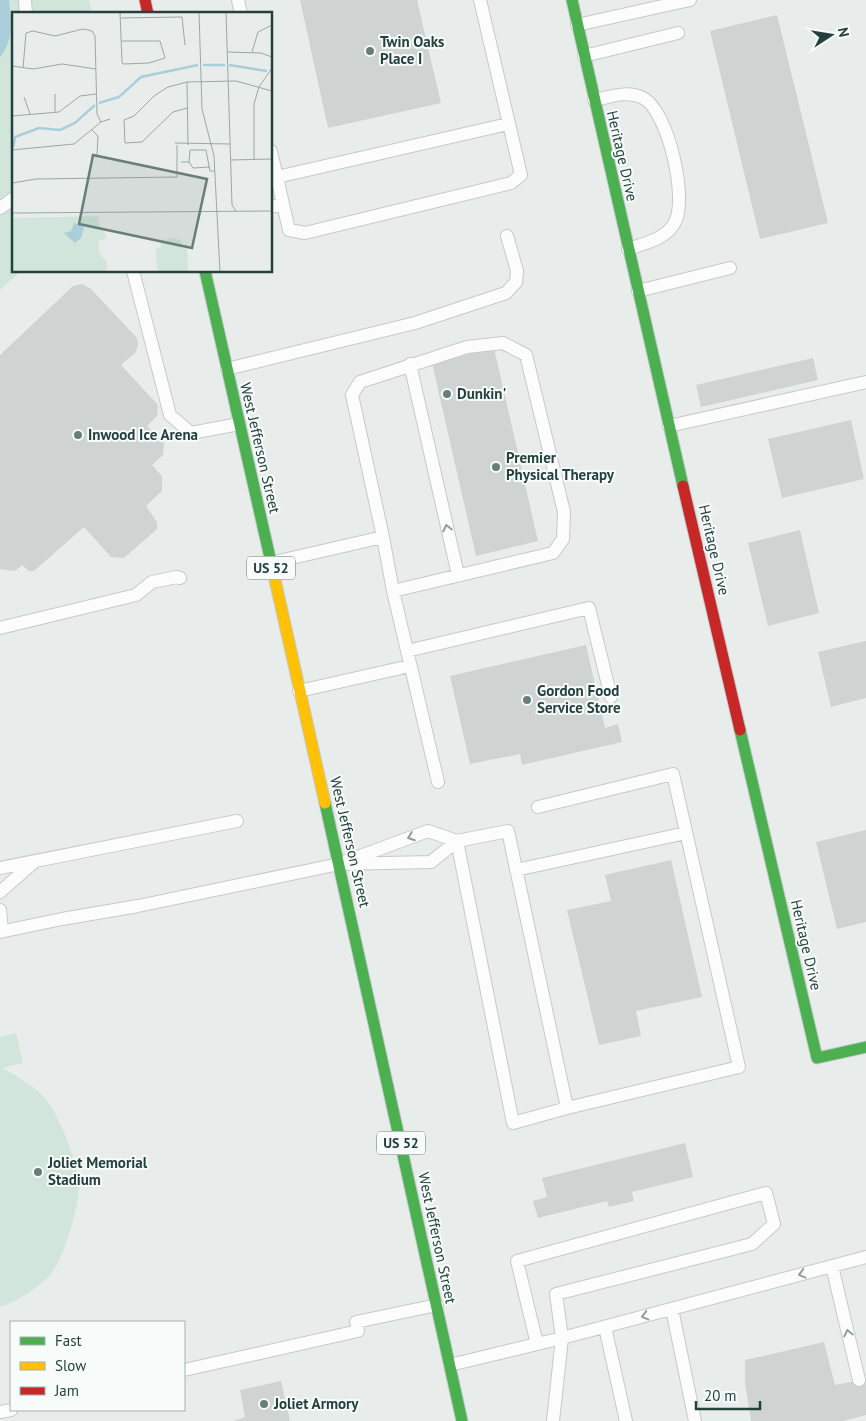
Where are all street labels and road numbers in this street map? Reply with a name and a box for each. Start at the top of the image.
street label: Heritage Drive [603,109,642,203]
street label: West Jefferson Street [236,381,285,515]
street label: Heritage Drive [695,503,734,597]
road number: US 52 [247,556,295,580]
street label: West Jefferson Street [326,775,375,909]
street label: Heritage Drive [787,898,826,992]
road number: US 52 [377,1132,425,1154]
street label: West Jefferson Street [414,1170,461,1305]

